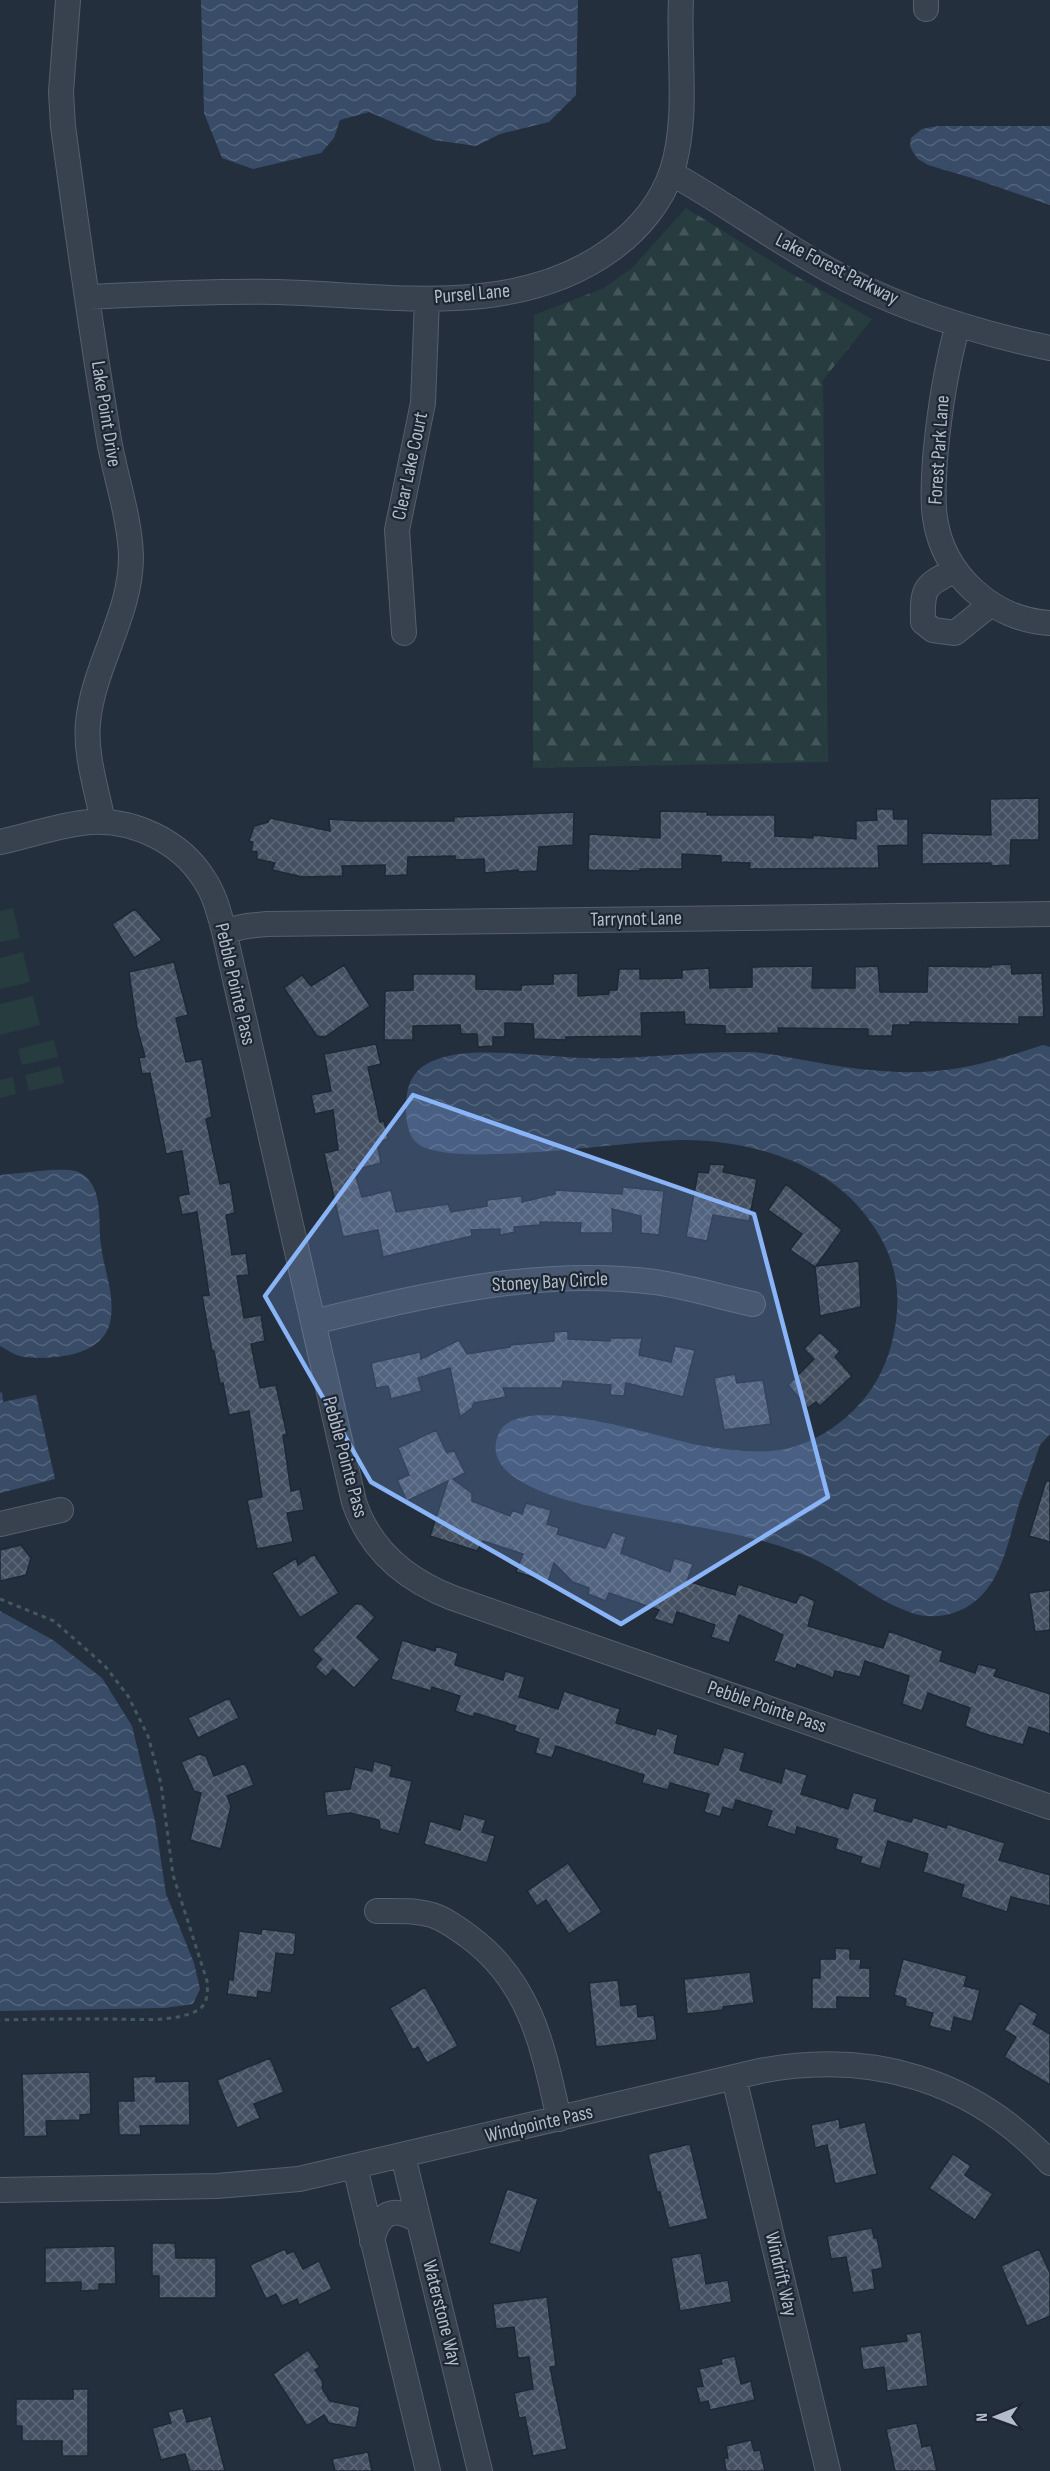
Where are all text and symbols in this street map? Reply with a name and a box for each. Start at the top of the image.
street label: Lake Forest Parkway [772,228,903,310]
street label: Pursel Lane [433,279,511,309]
street label: Lake Point Drive [86,359,126,469]
street label: Forest Park Lane [923,394,955,506]
street label: Clear Lake Court [387,410,433,522]
street label: Tarrynot Lane [590,906,682,932]
street label: Pebble Pointe Pass [209,921,261,1047]
street label: Stoney Bay Circle [491,1267,609,1297]
street label: Pebble Pointe Pass [317,1394,373,1520]
street label: Pebble Pointe Pass [704,1675,830,1739]
street label: Windpointe Pass [483,2100,595,2148]
street label: Windrift Way [760,2229,802,2319]
street label: Waterstone Way [417,2257,467,2369]
north arrow [966,2387,1026,2447]
text: N [973,2413,992,2422]

